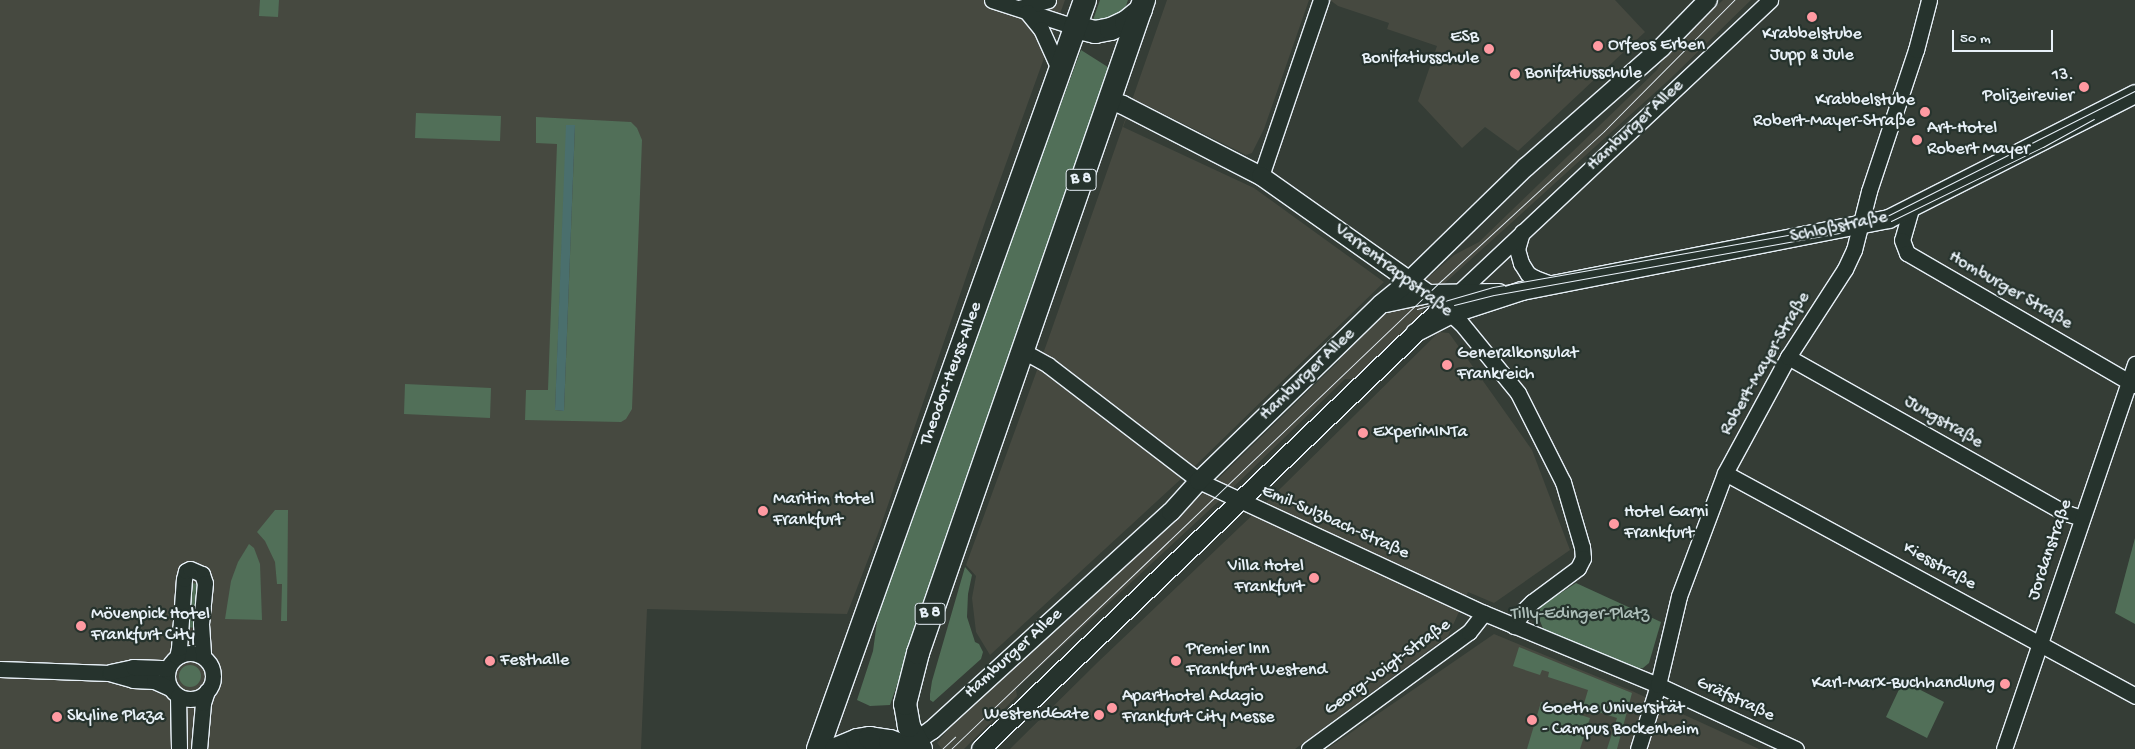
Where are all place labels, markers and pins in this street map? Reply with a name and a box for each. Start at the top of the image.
marker: Krabbelstube Jupp & Jule [1806,11,1818,23]
place label: Krabbelstube Jupp & Jule [1762,25,1862,68]
place label: ESB Bonifatiusschule [1362,28,1479,70]
place label: Orfeos Erben [1608,35,1705,57]
marker: Orfeos Erben [1592,40,1604,52]
marker: ESB Bonifatiusschule [1483,43,1495,55]
place label: Bonifatiusschule [1525,63,1642,85]
place label: 13. Polizeirevier [1983,66,2074,108]
marker: Bonifatiusschule [1509,68,1521,80]
marker: 13. Polizeirevier [2078,81,2090,93]
place label: Krabbelstube Robert-Mayer-Straße [1753,91,1915,134]
marker: Krabbelstube Robert-Mayer-Straße [1919,106,1931,118]
place label: Art-Hotel Robert Mayer [1927,119,2030,162]
marker: Art-Hotel Robert Mayer [1911,134,1923,146]
place label: Generalkonsulat Frankreich [1457,344,1578,386]
marker: Generalkonsulat Frankreich [1441,359,1453,371]
place label: ExperiMINTa [1373,422,1468,444]
marker: ExperiMINTa [1357,427,1369,439]
place label: Maritim Hotel Frankfurt [773,490,874,532]
place label: Hotel Garni Frankfurt [1624,503,1709,546]
marker: Maritim Hotel Frankfurt [757,505,769,517]
marker: Hotel Garni Frankfurt [1608,518,1620,530]
place label: Villa Hotel Frankfurt [1228,557,1304,600]
marker: Villa Hotel Frankfurt [1308,572,1320,584]
place label: Mövenpick Hotel Frankfurt City [91,605,210,648]
marker: Mövenpick Hotel Frankfurt City [75,620,87,632]
place label: Premier Inn Frankfurt Westend [1186,640,1327,682]
place label: Festhalle [500,650,569,672]
marker: Festhalle [484,655,496,667]
marker: Premier Inn Frankfurt Westend [1170,655,1182,667]
place label: Karl-Marx-Buchhandlung [1812,673,1995,695]
marker: Karl-Marx-Buchhandlung [1999,678,2011,690]
place label: Aparthotel Adagio Frankfurt City Messe [1122,687,1275,730]
place label: Goethe Universität - Campus Bockenheim [1542,699,1699,742]
marker: Aparthotel Adagio Frankfurt City Messe [1106,702,1118,714]
place label: WestendGate [984,704,1089,726]
place label: Skyline Plaza [67,706,164,728]
marker: WestendGate [1093,709,1105,721]
marker: Skyline Plaza [51,711,63,723]
marker: Goethe Universität - Campus Bockenheim [1526,714,1538,726]

